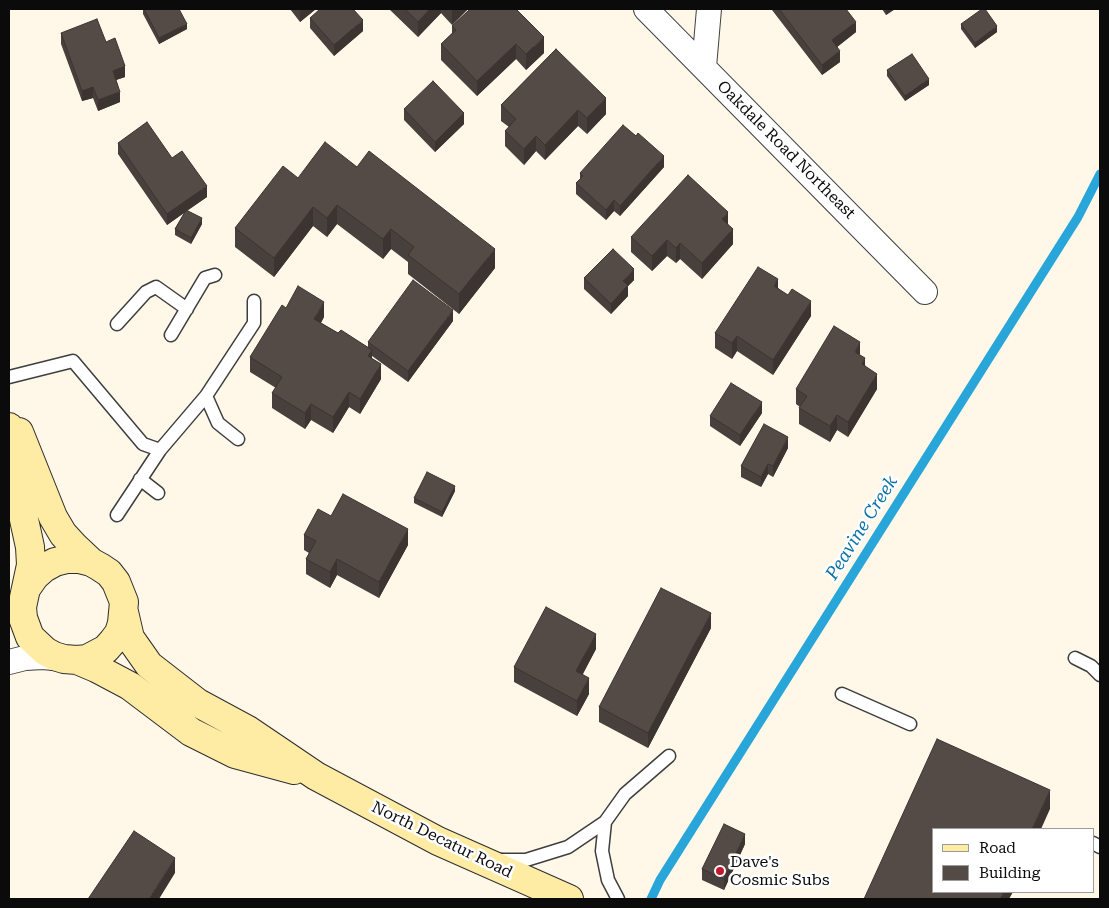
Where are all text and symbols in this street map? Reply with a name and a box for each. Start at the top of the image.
street label: Oakdale Road Northeast [713,77,859,223]
water label: Peavine Creek [821,472,903,584]
street label: North Decatur Road [368,798,516,882]
legend [932,828,1094,893]
text: Road [979,839,1016,857]
place label: Dave's Cosmic Subs [730,852,830,890]
text: Building [979,864,1040,882]
marker: Dave's Cosmic Subs [714,865,726,877]

